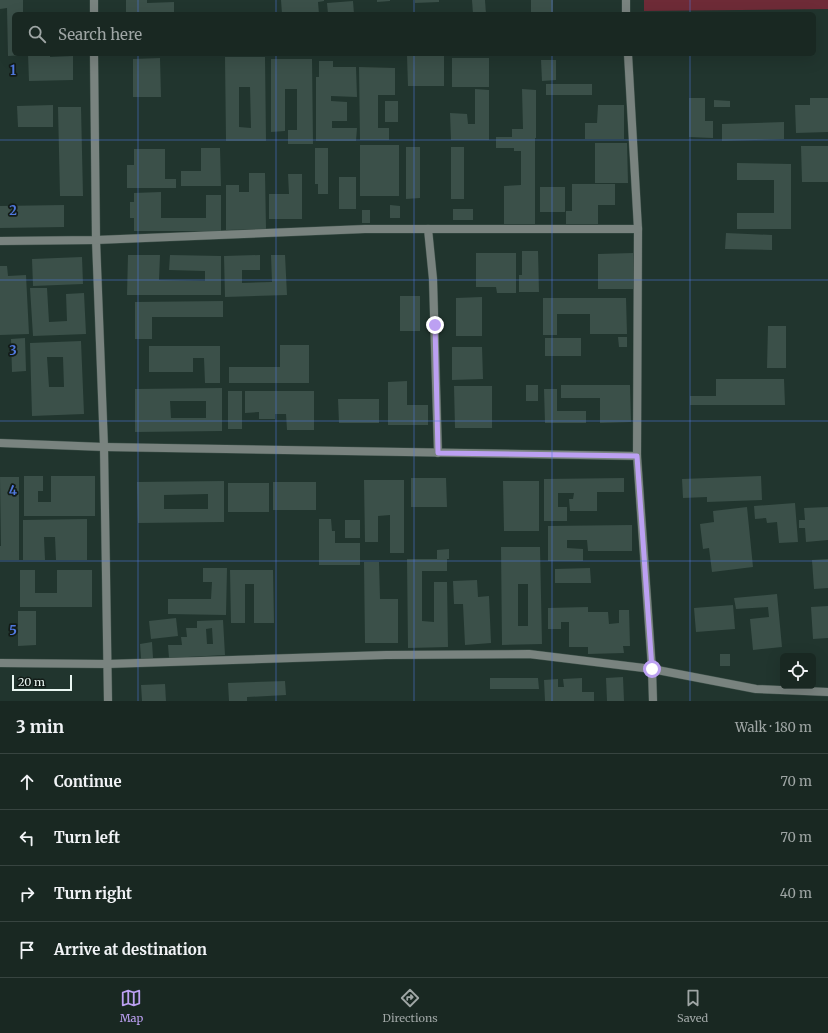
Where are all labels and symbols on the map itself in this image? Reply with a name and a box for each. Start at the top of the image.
text: 1 [10,62,16,79]
text: 2 [9,202,17,219]
route end [426,316,444,334]
text: 3 [9,342,17,359]
text: 4 [9,482,18,499]
text: 5 [9,622,17,639]
route start [643,660,661,678]
scale bar [12,673,72,692]

